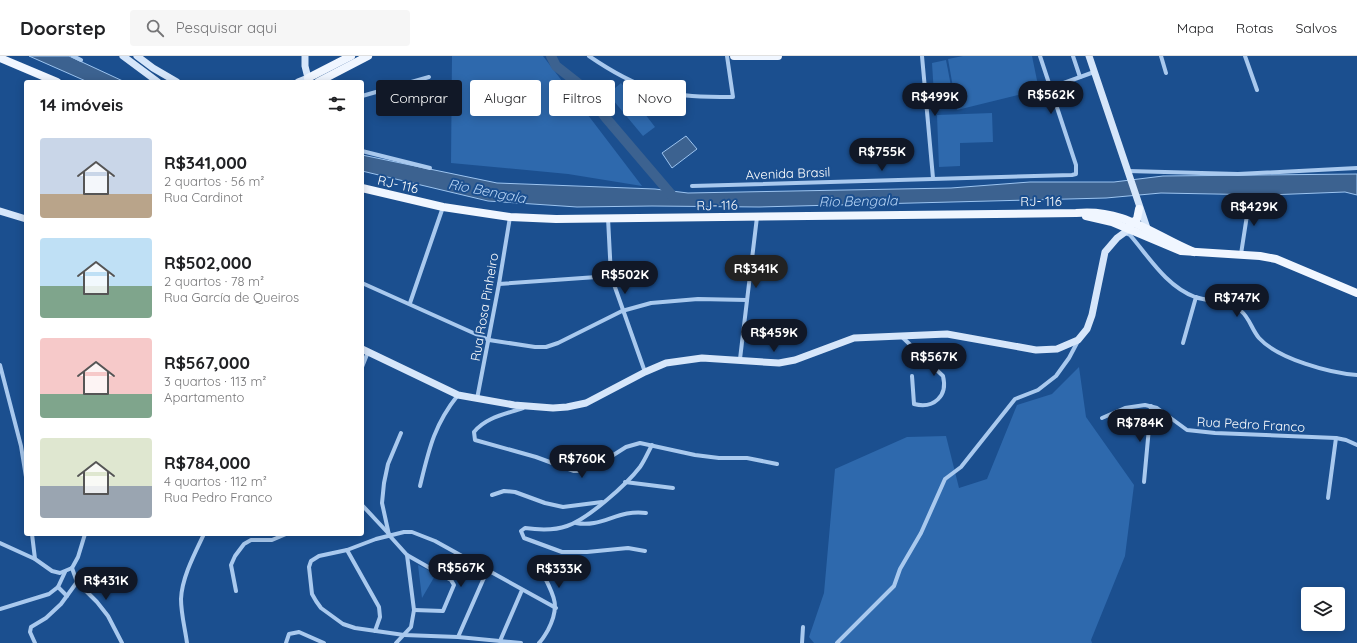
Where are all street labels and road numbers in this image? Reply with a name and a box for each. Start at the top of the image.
street label: Avenida Brasil [745,164,831,182]
street label: RJ- 116 [376,172,420,196]
street label: RJ- 116 [1020,193,1062,209]
street label: RJ- 116 [696,197,738,213]
street label: Rua Rosa Pinheiro [467,251,501,362]
street label: Rua Pedro Franco [1196,413,1306,435]

